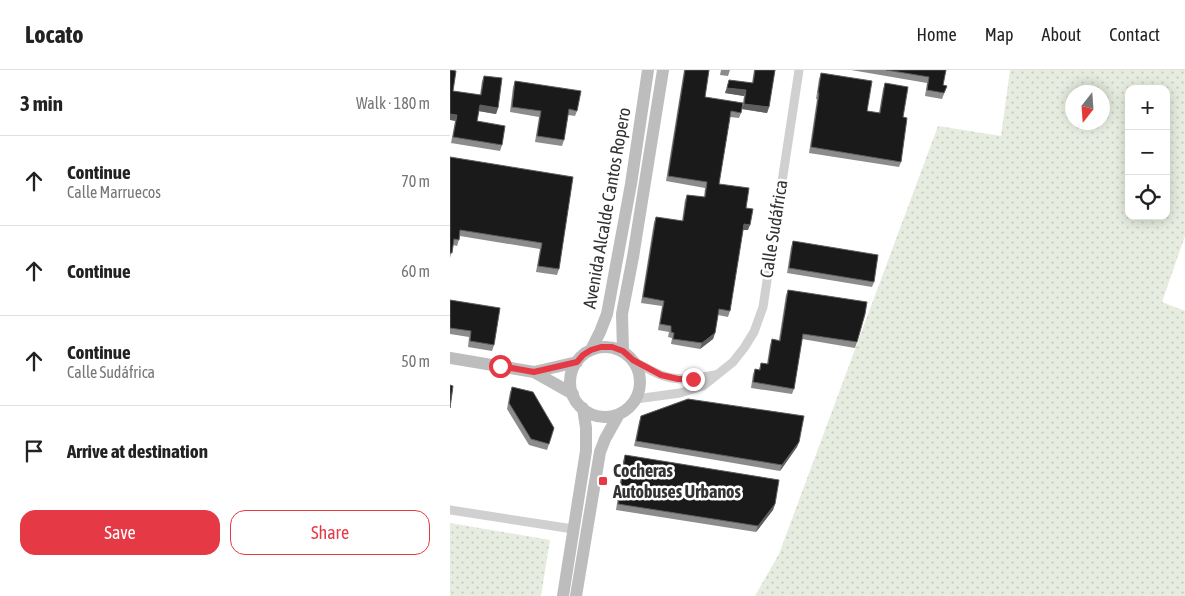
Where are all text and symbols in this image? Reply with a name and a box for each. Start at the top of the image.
text: Locato [25,21,84,48]
text: Home [917,24,957,45]
text: Map [985,24,1014,45]
text: About [1042,24,1081,45]
text: Contact [1109,24,1160,45]
north arrow [1065,85,1110,130]
map controls [1125,85,1170,220]
button: + [1125,85,1170,130]
text: 3 min [20,91,63,115]
text: Walk · 180 m [356,94,430,112]
street label: Avenida Alcalde Cantos Ropero [578,106,635,310]
button: − [1125,130,1170,175]
text: Continue [67,161,131,183]
icon: ahead [20,167,48,195]
text: 70 m [401,172,430,190]
button: locate [1125,175,1170,220]
street label: Calle Sudáfrica [755,178,792,279]
text: Calle Marruecos [67,183,161,201]
icon: ahead [20,257,48,285]
text: Continue [67,260,131,282]
text: 60 m [401,262,430,280]
text: Continue [67,341,131,363]
icon: ahead [20,347,48,375]
text: 50 m [401,352,430,370]
route start [489,355,512,378]
text: Calle Sudáfrica [67,363,155,381]
route end [682,368,705,391]
icon: arrive [20,437,48,465]
text: Arrive at destination [67,440,208,462]
place label: Cocheras Autobuses Urbanos [612,460,742,502]
marker: Cocheras Autobuses Urbanos [597,475,609,487]
button: Save [20,510,220,555]
button: Share [230,510,430,555]

